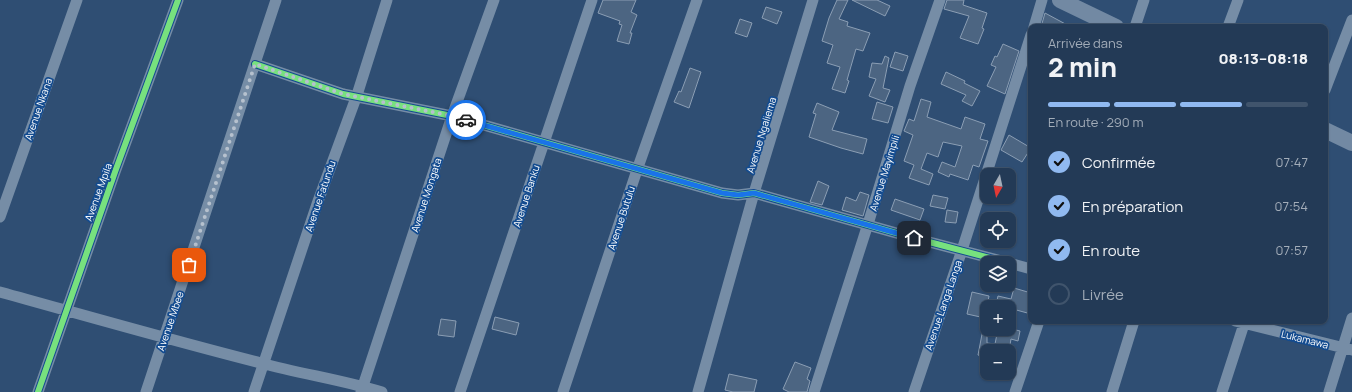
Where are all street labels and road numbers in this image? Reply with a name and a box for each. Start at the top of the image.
street label: Avenue Nkana [21,76,55,142]
street label: Avenue Ngaliema [743,95,779,175]
street label: Avenue Mayimpili [866,133,902,213]
street label: Avenue Mongata [407,156,445,234]
street label: Avenue Fatundu [301,159,339,233]
street label: Avenue Mpila [81,161,115,223]
street label: Avenue Banku [509,163,543,229]
street label: Avenue Butulu [604,184,638,252]
street label: Avenue Langa Langa [921,258,965,352]
street label: Avenue Mbee [153,289,187,353]
street label: Lukamawa [1280,326,1330,352]

